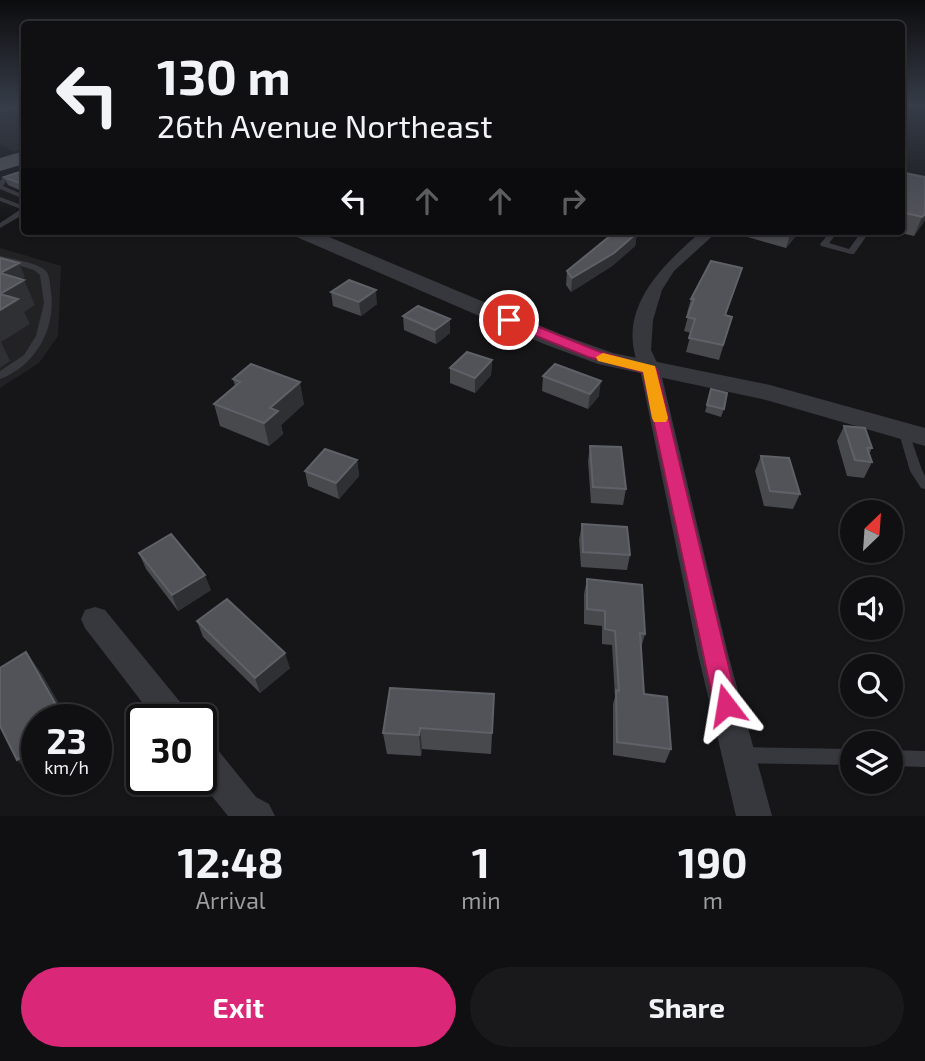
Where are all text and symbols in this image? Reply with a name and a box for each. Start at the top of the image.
text: 130 m [157,46,291,105]
icon: left [42,49,133,140]
text: 26th Avenue Northeast [157,106,492,144]
icon: left [335,182,373,220]
icon: ahead [408,182,446,220]
icon: ahead [481,182,519,220]
icon: right [554,182,592,220]
pin [479,290,539,350]
icon: arrive [490,301,528,339]
north arrow [840,500,903,564]
map controls [840,500,903,794]
button: sound [840,577,903,640]
button: search [840,654,903,717]
position arrow [689,668,763,742]
speed limit sign: 30 [126,704,217,795]
text: 23 [46,719,87,761]
button: layers [840,731,903,794]
text: km/h [44,756,89,778]
text: 12:48 [178,836,284,886]
text: 1 [472,836,490,886]
text: 190 [678,836,747,886]
text: Arrival [196,886,266,914]
text: min [461,886,501,914]
text: m [703,886,723,914]
button: Exit [21,967,456,1047]
button: Share [470,967,904,1047]

